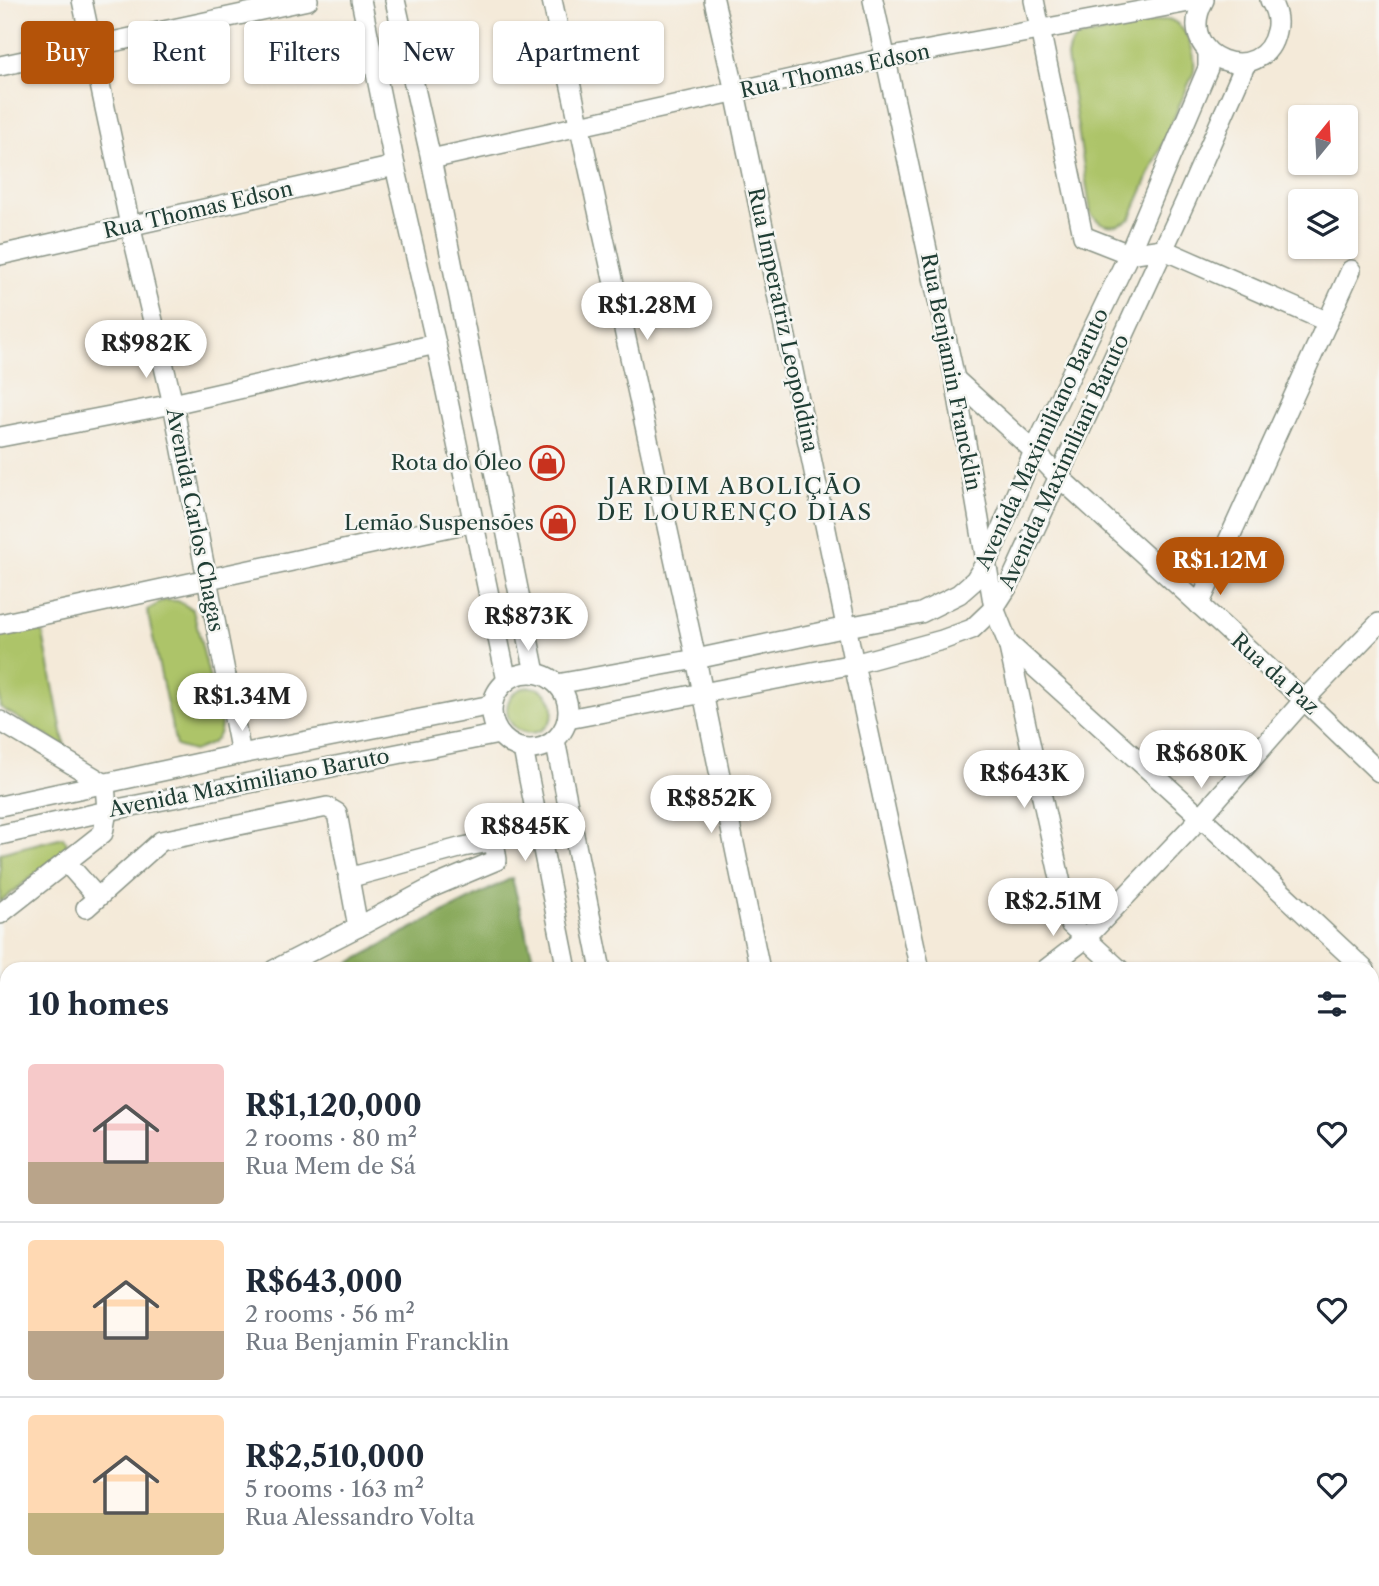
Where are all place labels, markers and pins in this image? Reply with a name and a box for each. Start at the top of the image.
pin: R$1.28M [582,282,712,342]
pin: R$982K [89,320,203,380]
shop icon: Rota do Óleo [528,444,566,482]
place label: Rota do Óleo [391,450,522,475]
shop icon: Lemão Suspensões [539,504,577,542]
place label: Lemão Suspensões [344,510,534,535]
pin: R$1.12M [1155,538,1285,597]
pin: R$873K [471,594,585,653]
pin: R$1.34M [177,674,307,733]
pin: R$680K [1144,730,1258,790]
pin: R$643K [967,750,1081,810]
pin: R$852K [654,776,768,835]
pin: R$845K [468,804,582,863]
pin: R$2.51M [988,878,1118,938]

